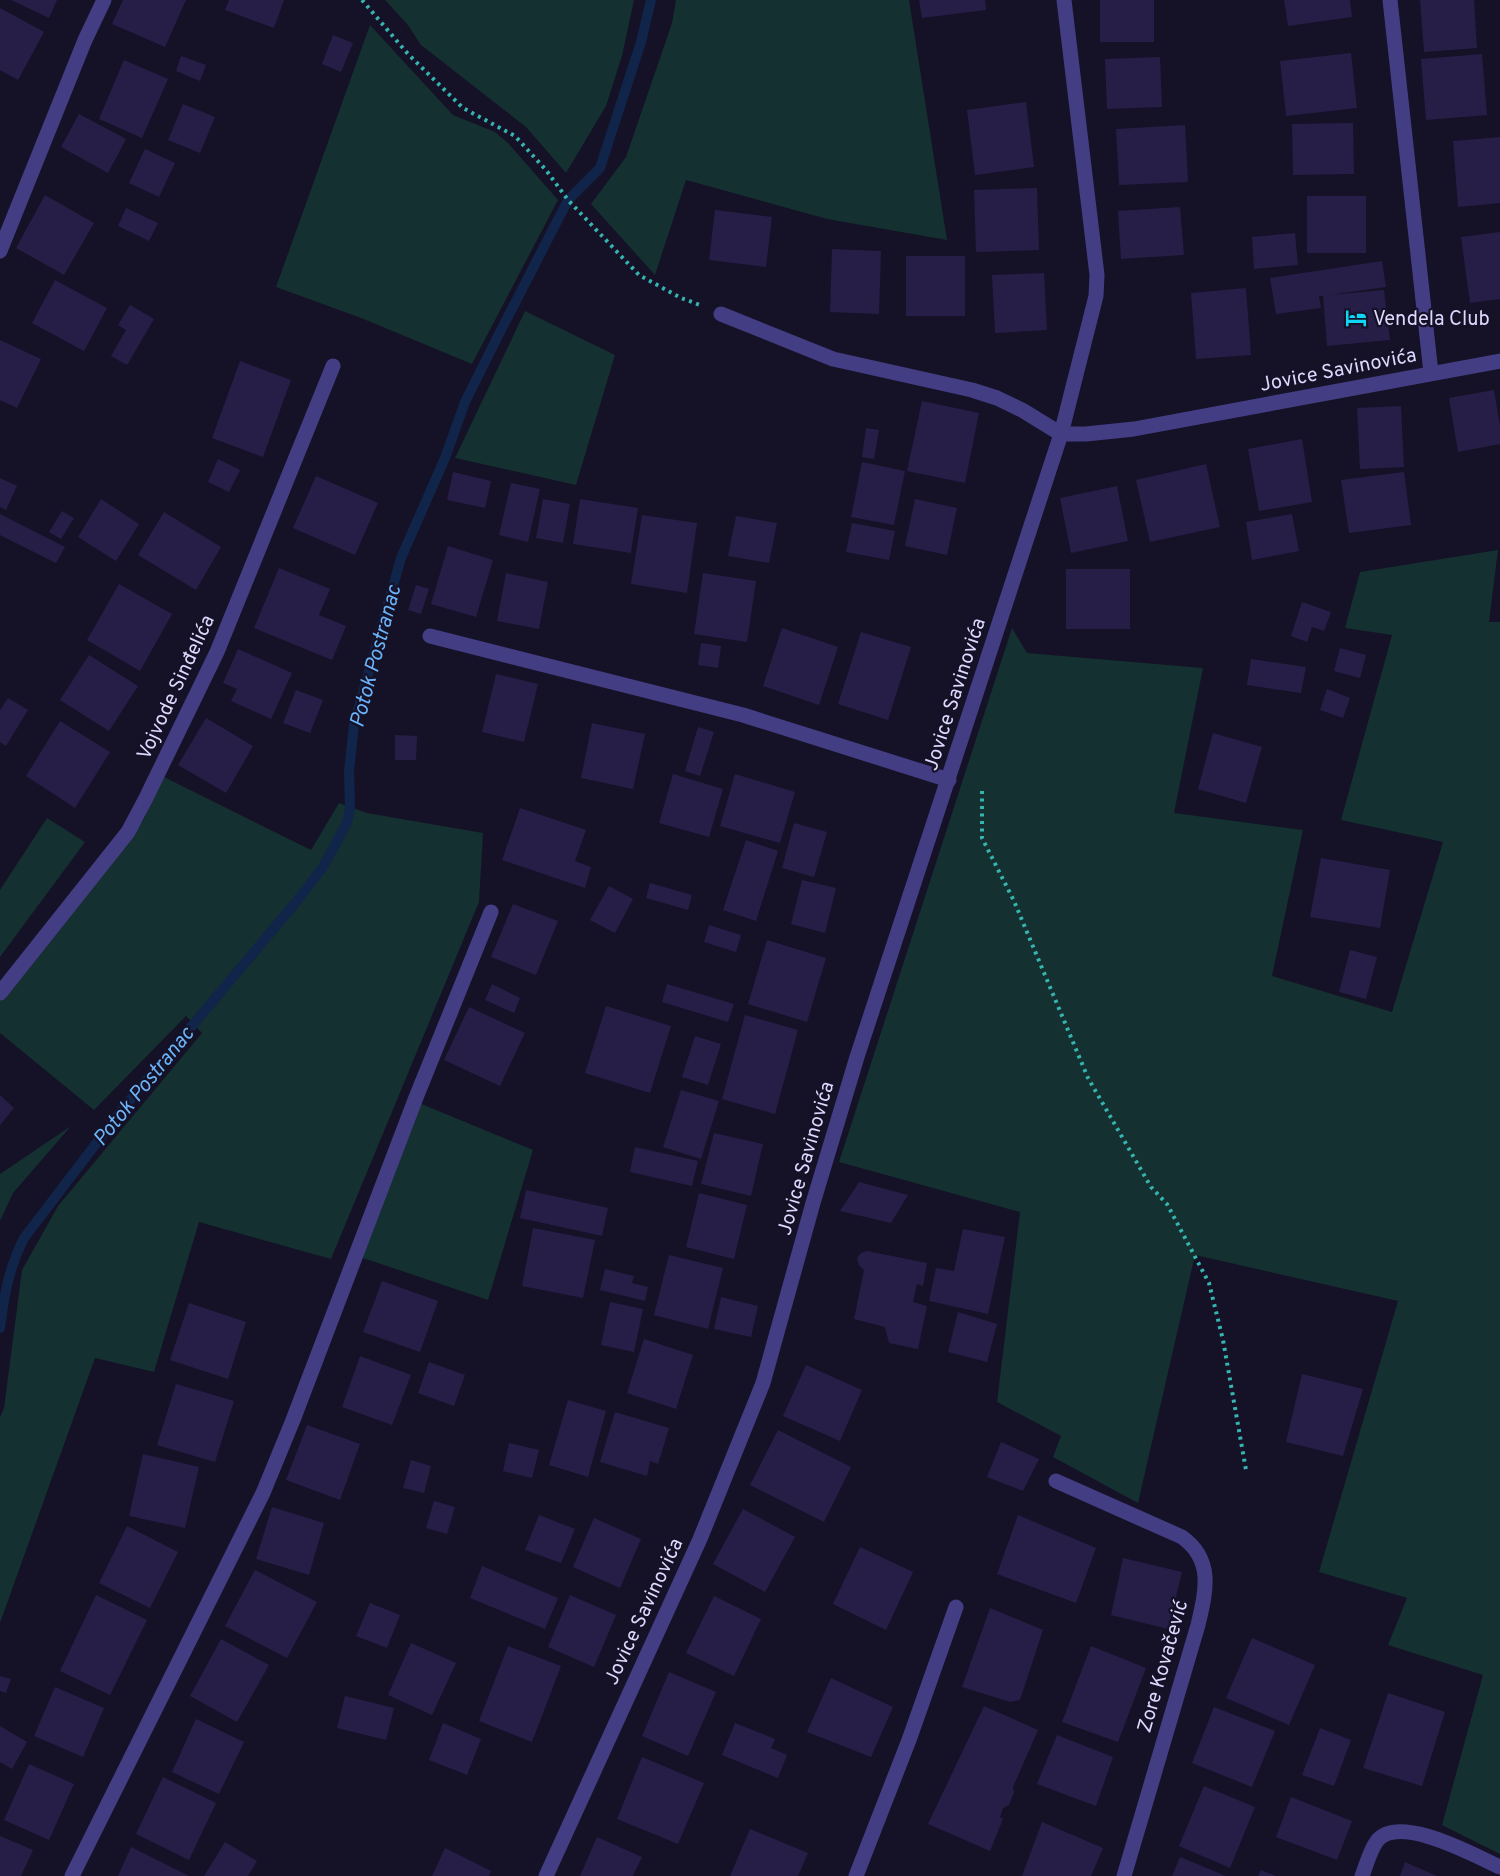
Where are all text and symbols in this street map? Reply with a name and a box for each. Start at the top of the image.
hotel icon: Vendela Club [1344,306,1368,330]
place label: Vendela Club [1373,307,1490,333]
street label: Jovice Savinovića [1258,343,1419,399]
water label: Potok Postranac [344,581,409,731]
street label: Vojvode Sinđelića [132,611,222,764]
street label: Jovice Savinovića [919,615,993,774]
water label: Potok Postranac [88,1021,201,1152]
street label: Jovice Savinovića [773,1079,841,1239]
street label: Jovice Savinovića [599,1534,690,1689]
street label: Zore Kovačević [1133,1597,1195,1736]

